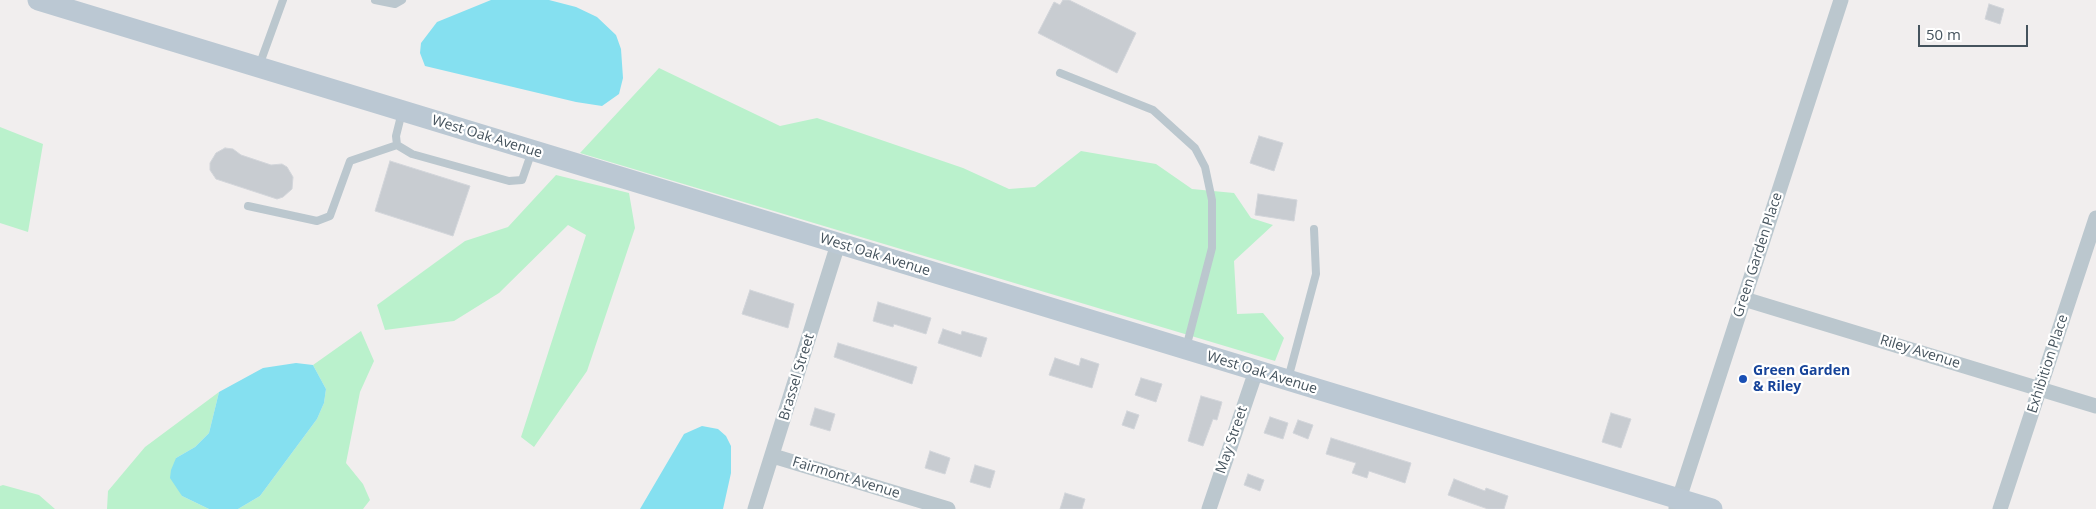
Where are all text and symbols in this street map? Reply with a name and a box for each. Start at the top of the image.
scale bar [1921,15,2031,47]
text: 50 m [1926,24,1961,44]
street label: West Oak Avenue [430,112,544,162]
street label: Green Garden Place [1730,190,1786,320]
street label: West Oak Avenue [818,230,932,280]
street label: Exhibition Place [2024,313,2072,415]
street label: Brassel Street [776,331,818,423]
street label: Riley Avenue [1878,332,1962,372]
street label: West Oak Avenue [1205,348,1319,398]
place label: Green Garden & Riley [1753,363,1850,396]
marker: Green Garden & Riley [1737,373,1749,385]
street label: May Street [1213,404,1251,476]
street label: Fairmont Avenue [790,454,902,502]

